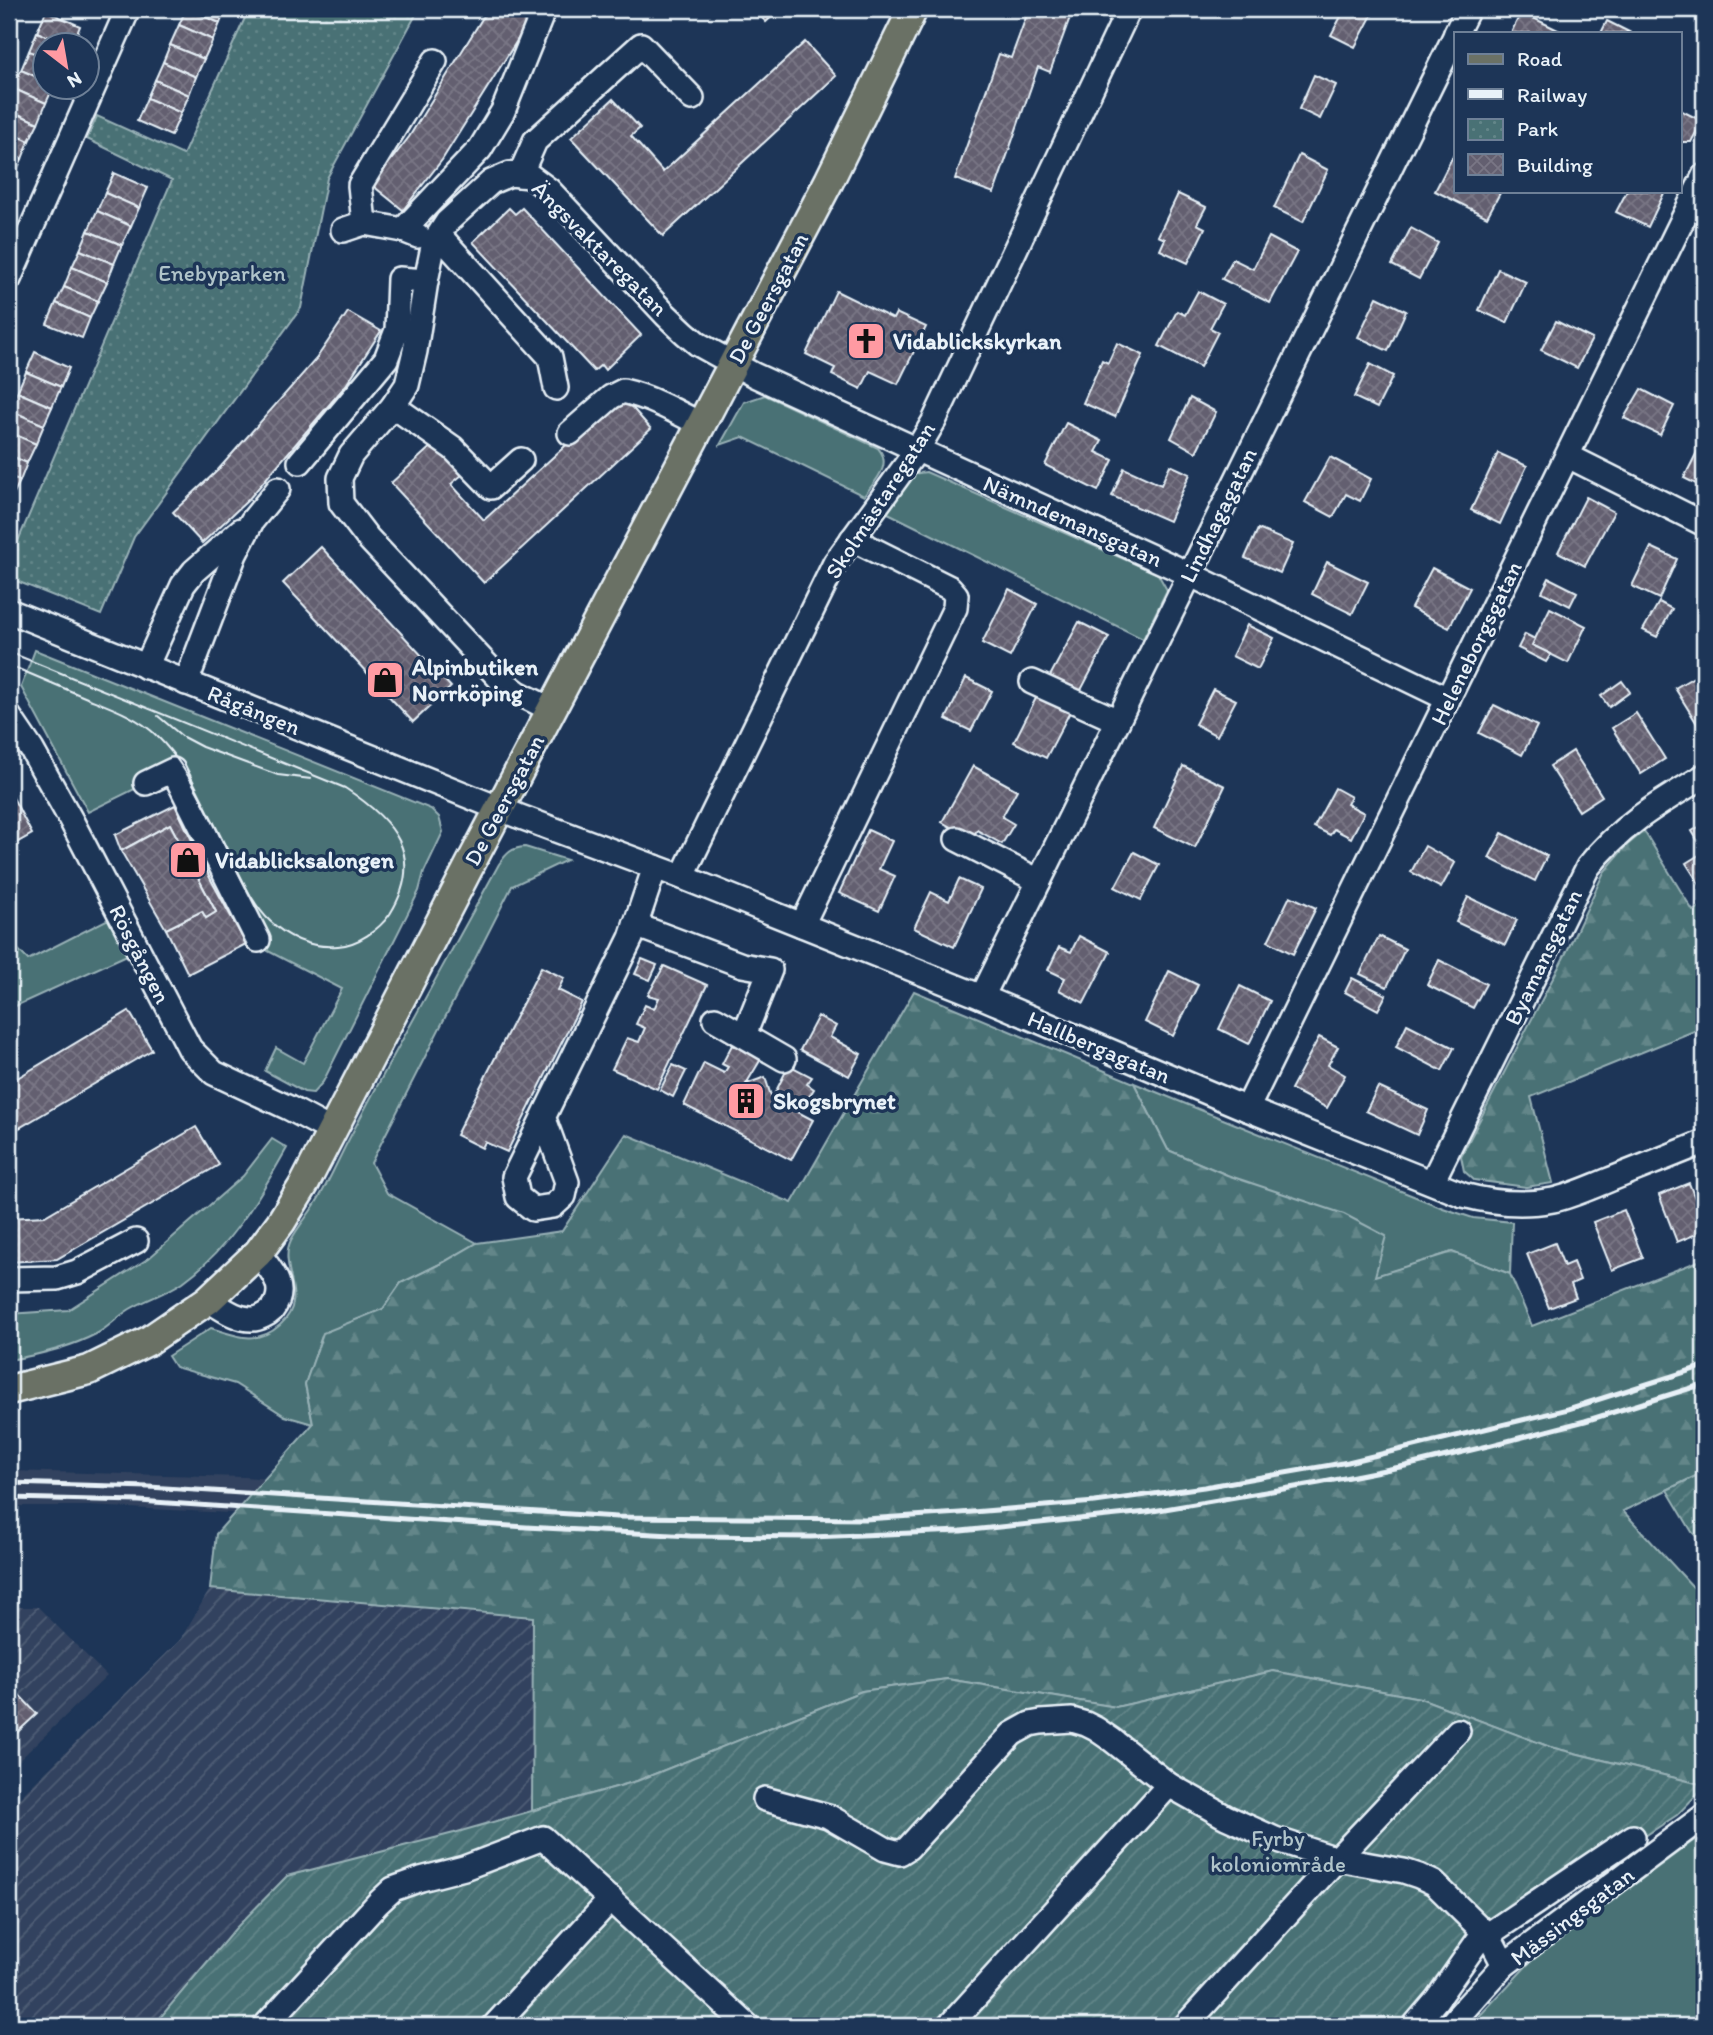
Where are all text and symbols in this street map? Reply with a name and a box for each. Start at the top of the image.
north arrow [32,32,102,102]
legend [1454,32,1682,192]
text: Road [1517,46,1563,71]
text: N [63,67,86,93]
text: Railway [1517,82,1587,107]
text: Park [1517,116,1559,141]
text: Building [1517,152,1593,177]
street label: Ängsvaktaregatan [526,174,674,322]
street label: De Geersgatan [722,228,814,368]
park label: Enebyparken [158,259,286,287]
church icon: Vidablickskyrkan [845,320,887,362]
place label: Vidablickskyrkan [893,327,1062,355]
street label: Skolmästaregatan [819,416,941,584]
street label: Lindhagagatan [1173,443,1263,587]
street label: Nämndemansgatan [979,469,1167,573]
street label: Heleneborgsgatan [1424,556,1528,730]
place label: Alpinbutiken Norrköping [411,653,539,707]
shop icon: Alpinbutiken Norrköping [364,659,406,701]
street label: Rågången [203,679,305,741]
street label: De Geersgatan [458,730,550,870]
shop icon: Vidablicksalongen [167,839,209,881]
place label: Vidablicksalongen [215,846,395,874]
street label: Byamansgatan [1498,884,1588,1030]
street label: Rösgången [103,900,177,1008]
street label: Hallbergagatan [1023,1004,1175,1090]
building icon: Skogsbrynet [725,1080,767,1122]
place label: Skogsbrynet [773,1087,896,1115]
park label: Fyrby koloniområde [1210,1824,1346,1878]
street label: Mässingsgatan [1505,1860,1639,1972]

